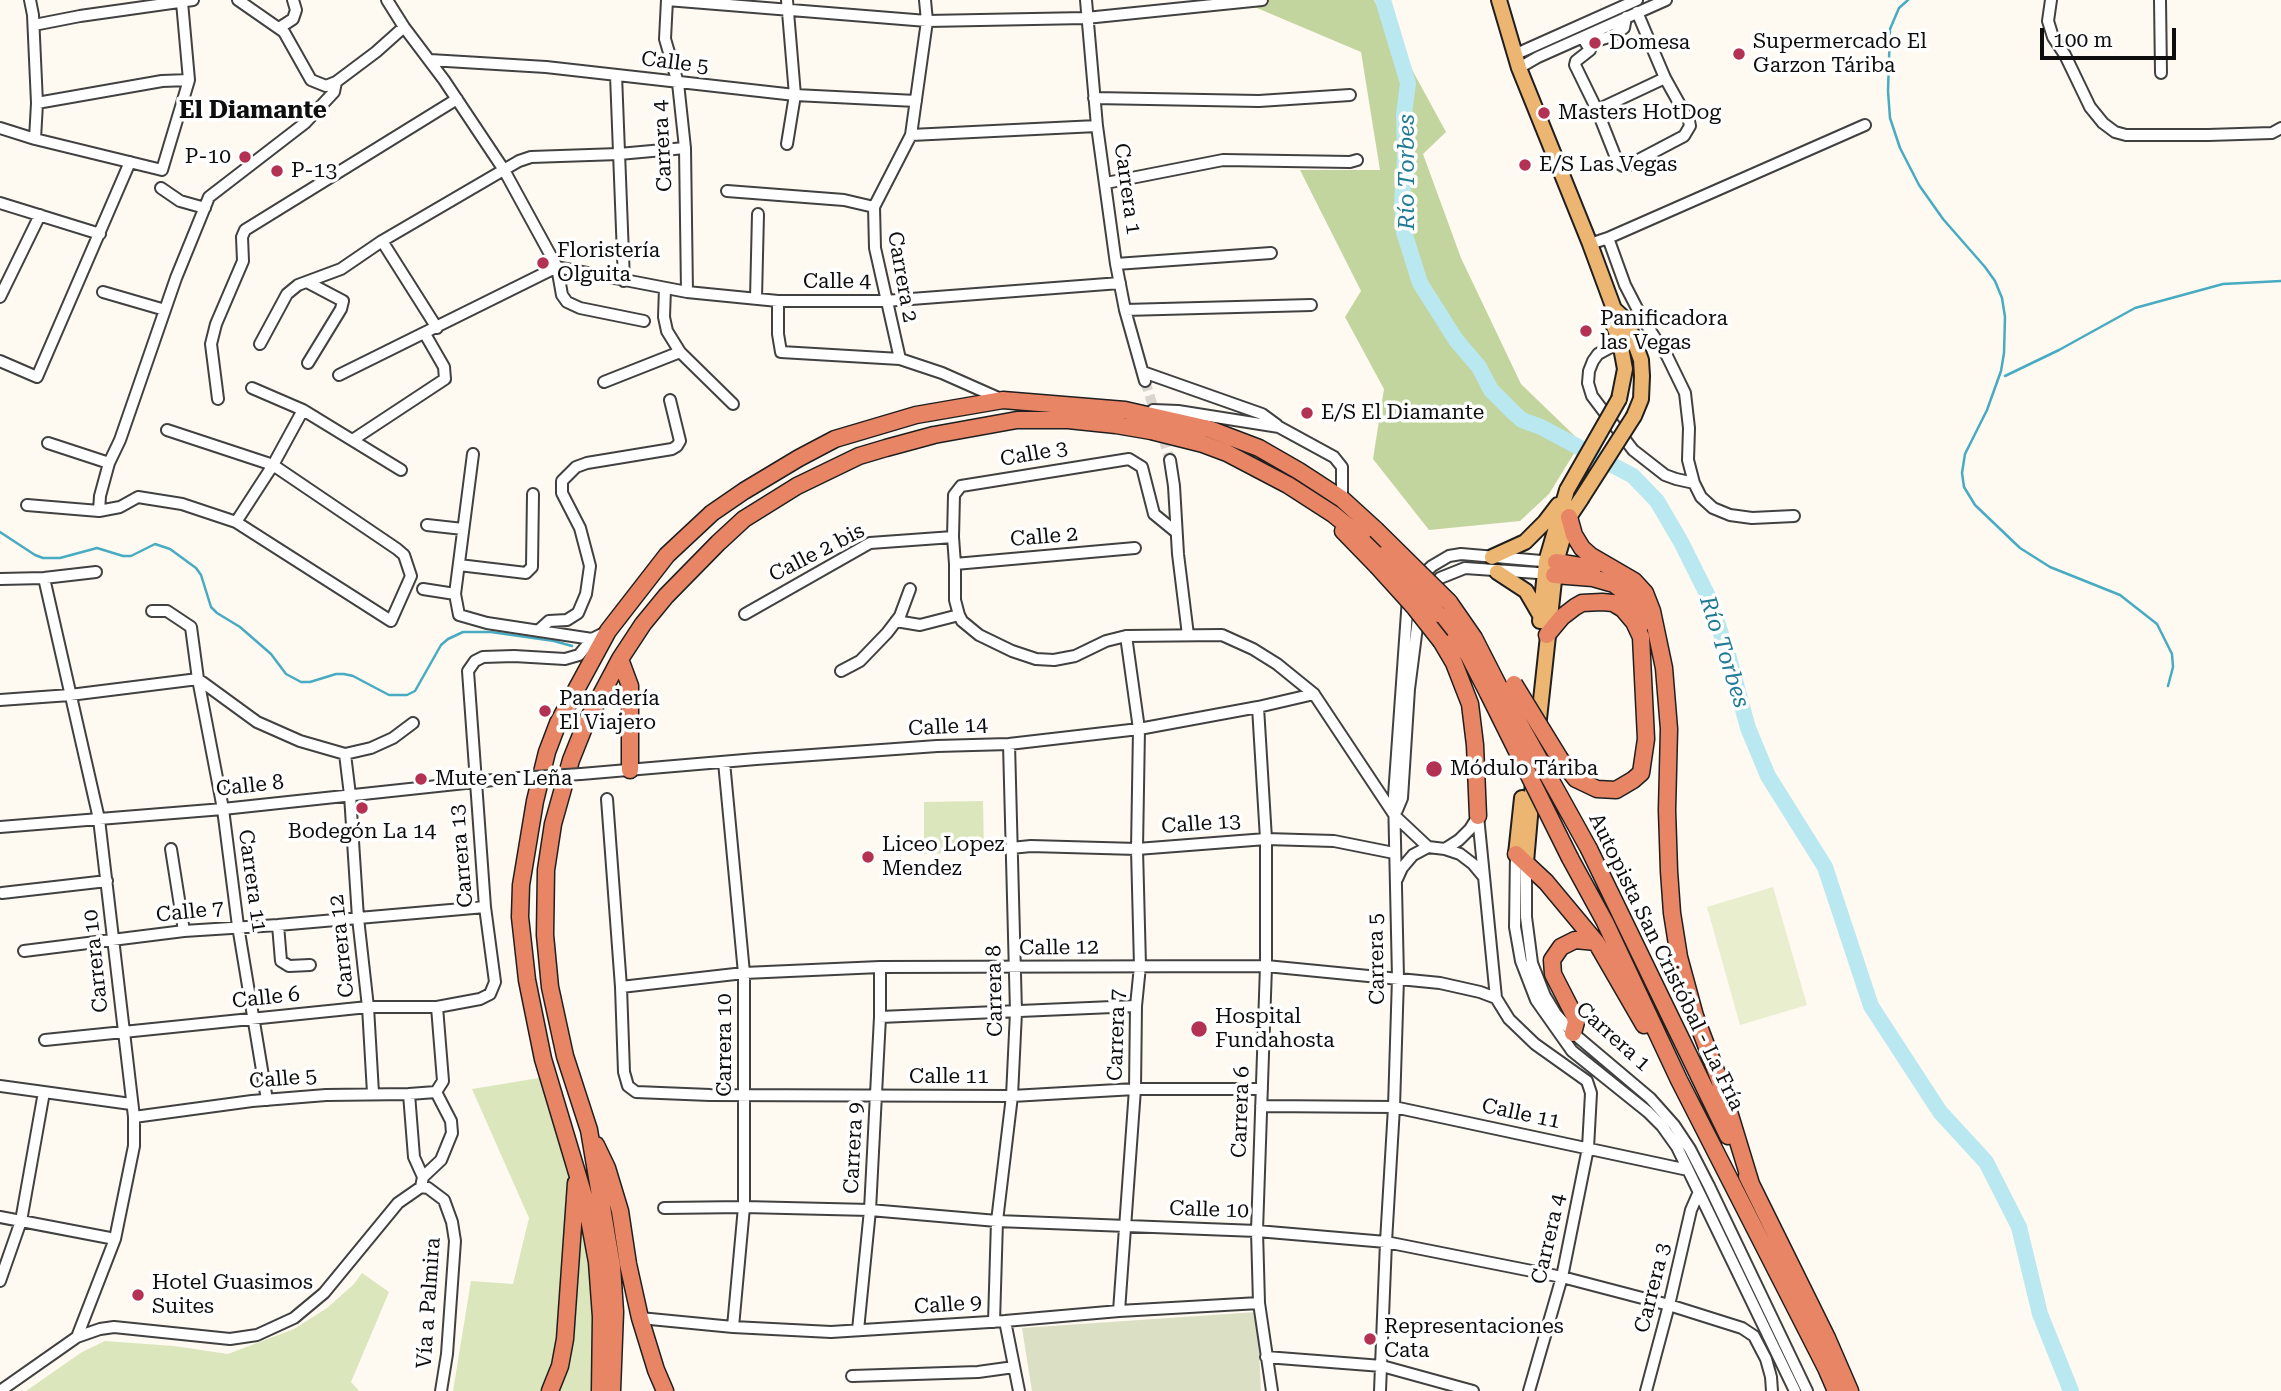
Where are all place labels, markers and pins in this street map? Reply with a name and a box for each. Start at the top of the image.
place label: Supermercado El Garzon Táriba [1753,29,1927,79]
place label: Domesa [1609,30,1690,56]
marker: Domesa [1587,35,1603,51]
marker: Supermercado El Garzon Táriba [1731,46,1747,62]
place label: Masters HotDog [1558,100,1721,126]
marker: Masters HotDog [1536,105,1552,121]
place label: P-10 [185,144,231,170]
marker: P-10 [237,149,253,165]
place label: E/S Las Vegas [1539,152,1677,178]
marker: E/S Las Vegas [1517,157,1533,173]
place label: P-13 [291,158,337,184]
marker: P-13 [269,163,285,179]
place label: Floristería Olguita [557,238,660,288]
marker: Floristería Olguita [535,255,551,271]
place label: Panificadora las Vegas [1600,306,1728,356]
marker: Panificadora las Vegas [1578,323,1594,339]
place label: E/S El Diamante [1321,400,1484,426]
marker: E/S El Diamante [1299,405,1315,421]
place label: Panadería El Viajero [559,686,660,736]
marker: Panadería El Viajero [537,703,553,719]
place label: Módulo Táriba [1450,756,1598,782]
marker: Módulo Táriba [1424,759,1444,779]
place label: Mute en Leña [435,766,572,792]
marker: Mute en Leña [413,771,429,787]
marker: Bodegón La 14 [354,800,370,816]
place label: Bodegón La 14 [288,819,436,845]
place label: Liceo Lopez Mendez [882,832,1004,882]
marker: Liceo Lopez Mendez [860,849,876,865]
place label: Hospital Fundahosta [1215,1004,1335,1054]
marker: Hospital Fundahosta [1189,1019,1209,1039]
place label: Hotel Guasimos Suites [152,1270,313,1320]
marker: Hotel Guasimos Suites [130,1287,146,1303]
place label: Representaciones Cata [1384,1314,1564,1364]
marker: Representaciones Cata [1362,1331,1378,1347]

